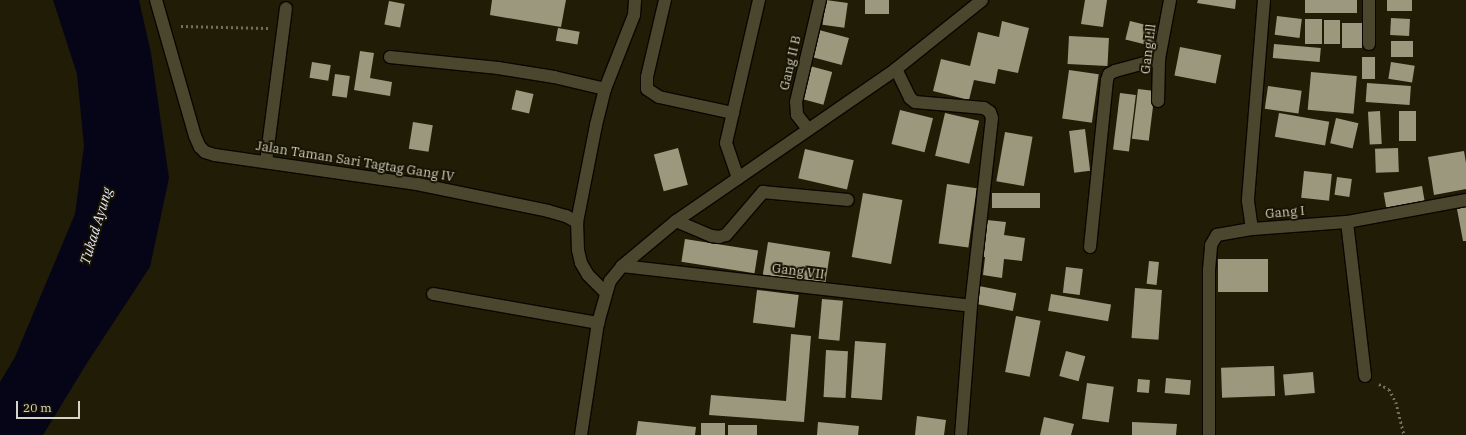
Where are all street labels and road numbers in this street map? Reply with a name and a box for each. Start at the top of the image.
street label: Gang Lll [1138,23,1160,75]
street label: Gang II B [777,34,805,92]
street label: Jalan Taman Sari Tagtag Gang IV [255,139,455,185]
street label: Gang I [1265,204,1305,222]
street label: Gang VII [771,261,825,283]

